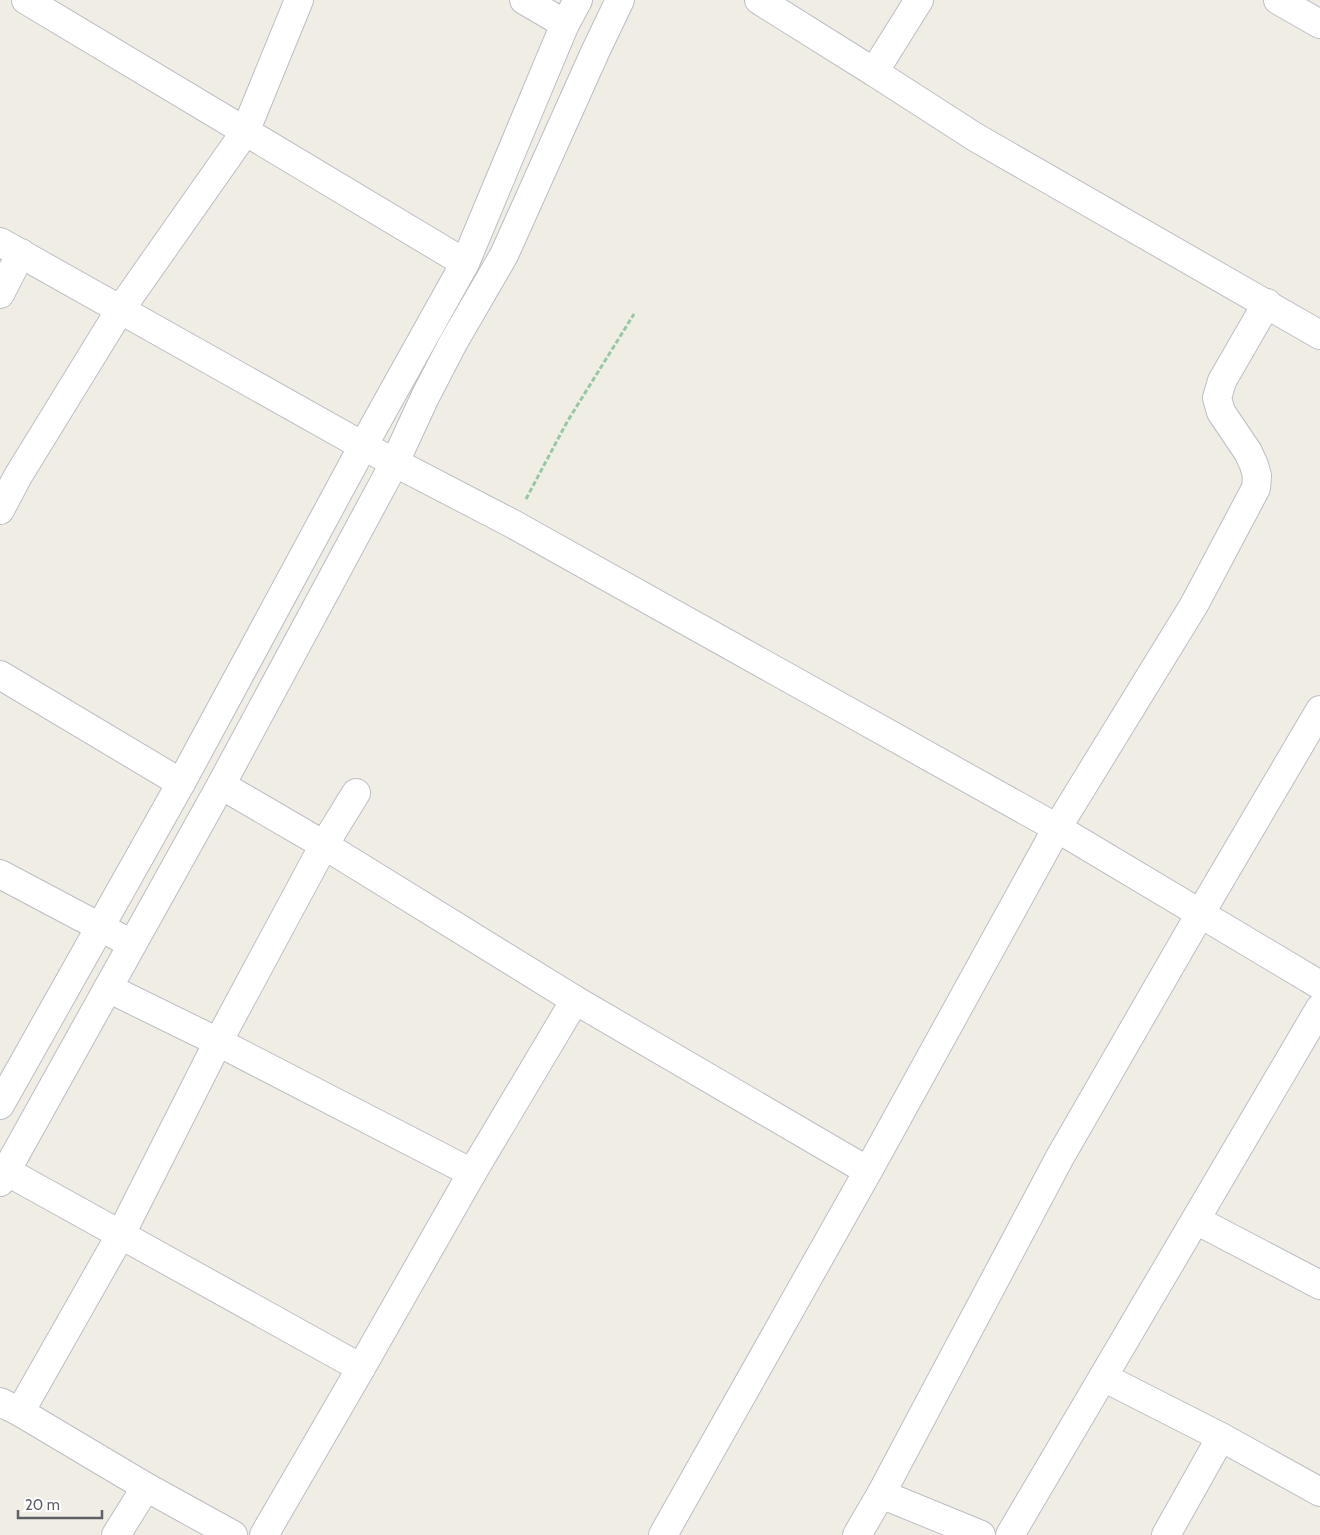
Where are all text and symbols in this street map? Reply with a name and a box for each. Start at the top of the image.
scale bar [18,1488,101,1520]
text: 20 m [25,1496,60,1514]

